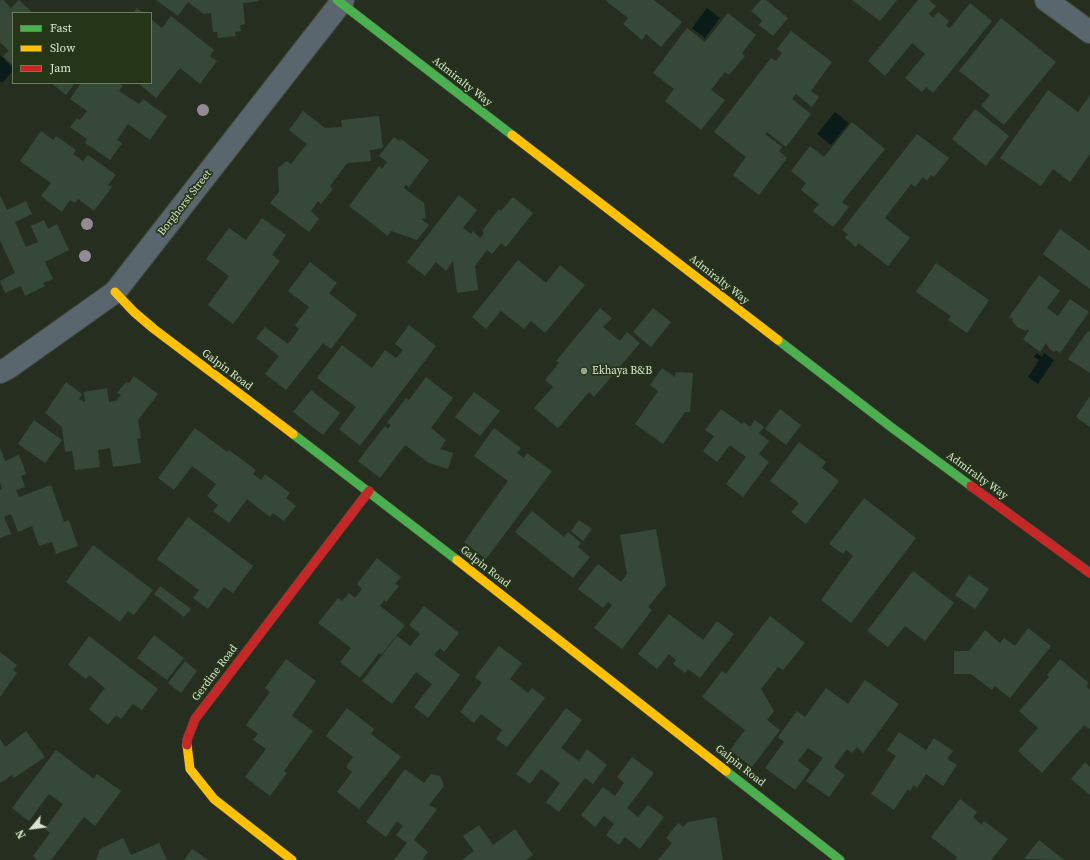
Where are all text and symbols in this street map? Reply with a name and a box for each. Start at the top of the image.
legend [12,12,152,84]
text: Fast [50,20,72,36]
text: Slow [50,40,75,56]
street label: Admiralty Way [429,54,495,110]
text: Jam [50,60,71,76]
street label: Borghorst Street [155,168,215,238]
street label: Admiralty Way [686,252,752,308]
street label: Galpin Road [199,347,255,393]
place label: Ekhaya B&B [592,364,652,378]
marker: Ekhaya B&B [579,366,589,376]
street label: Admiralty Way [944,449,1010,503]
street label: Galpin Road [457,543,513,591]
street label: Gerdine Road [190,642,240,704]
street label: Galpin Road [712,742,768,790]
north arrow [12,808,52,848]
text: N [13,827,30,841]

